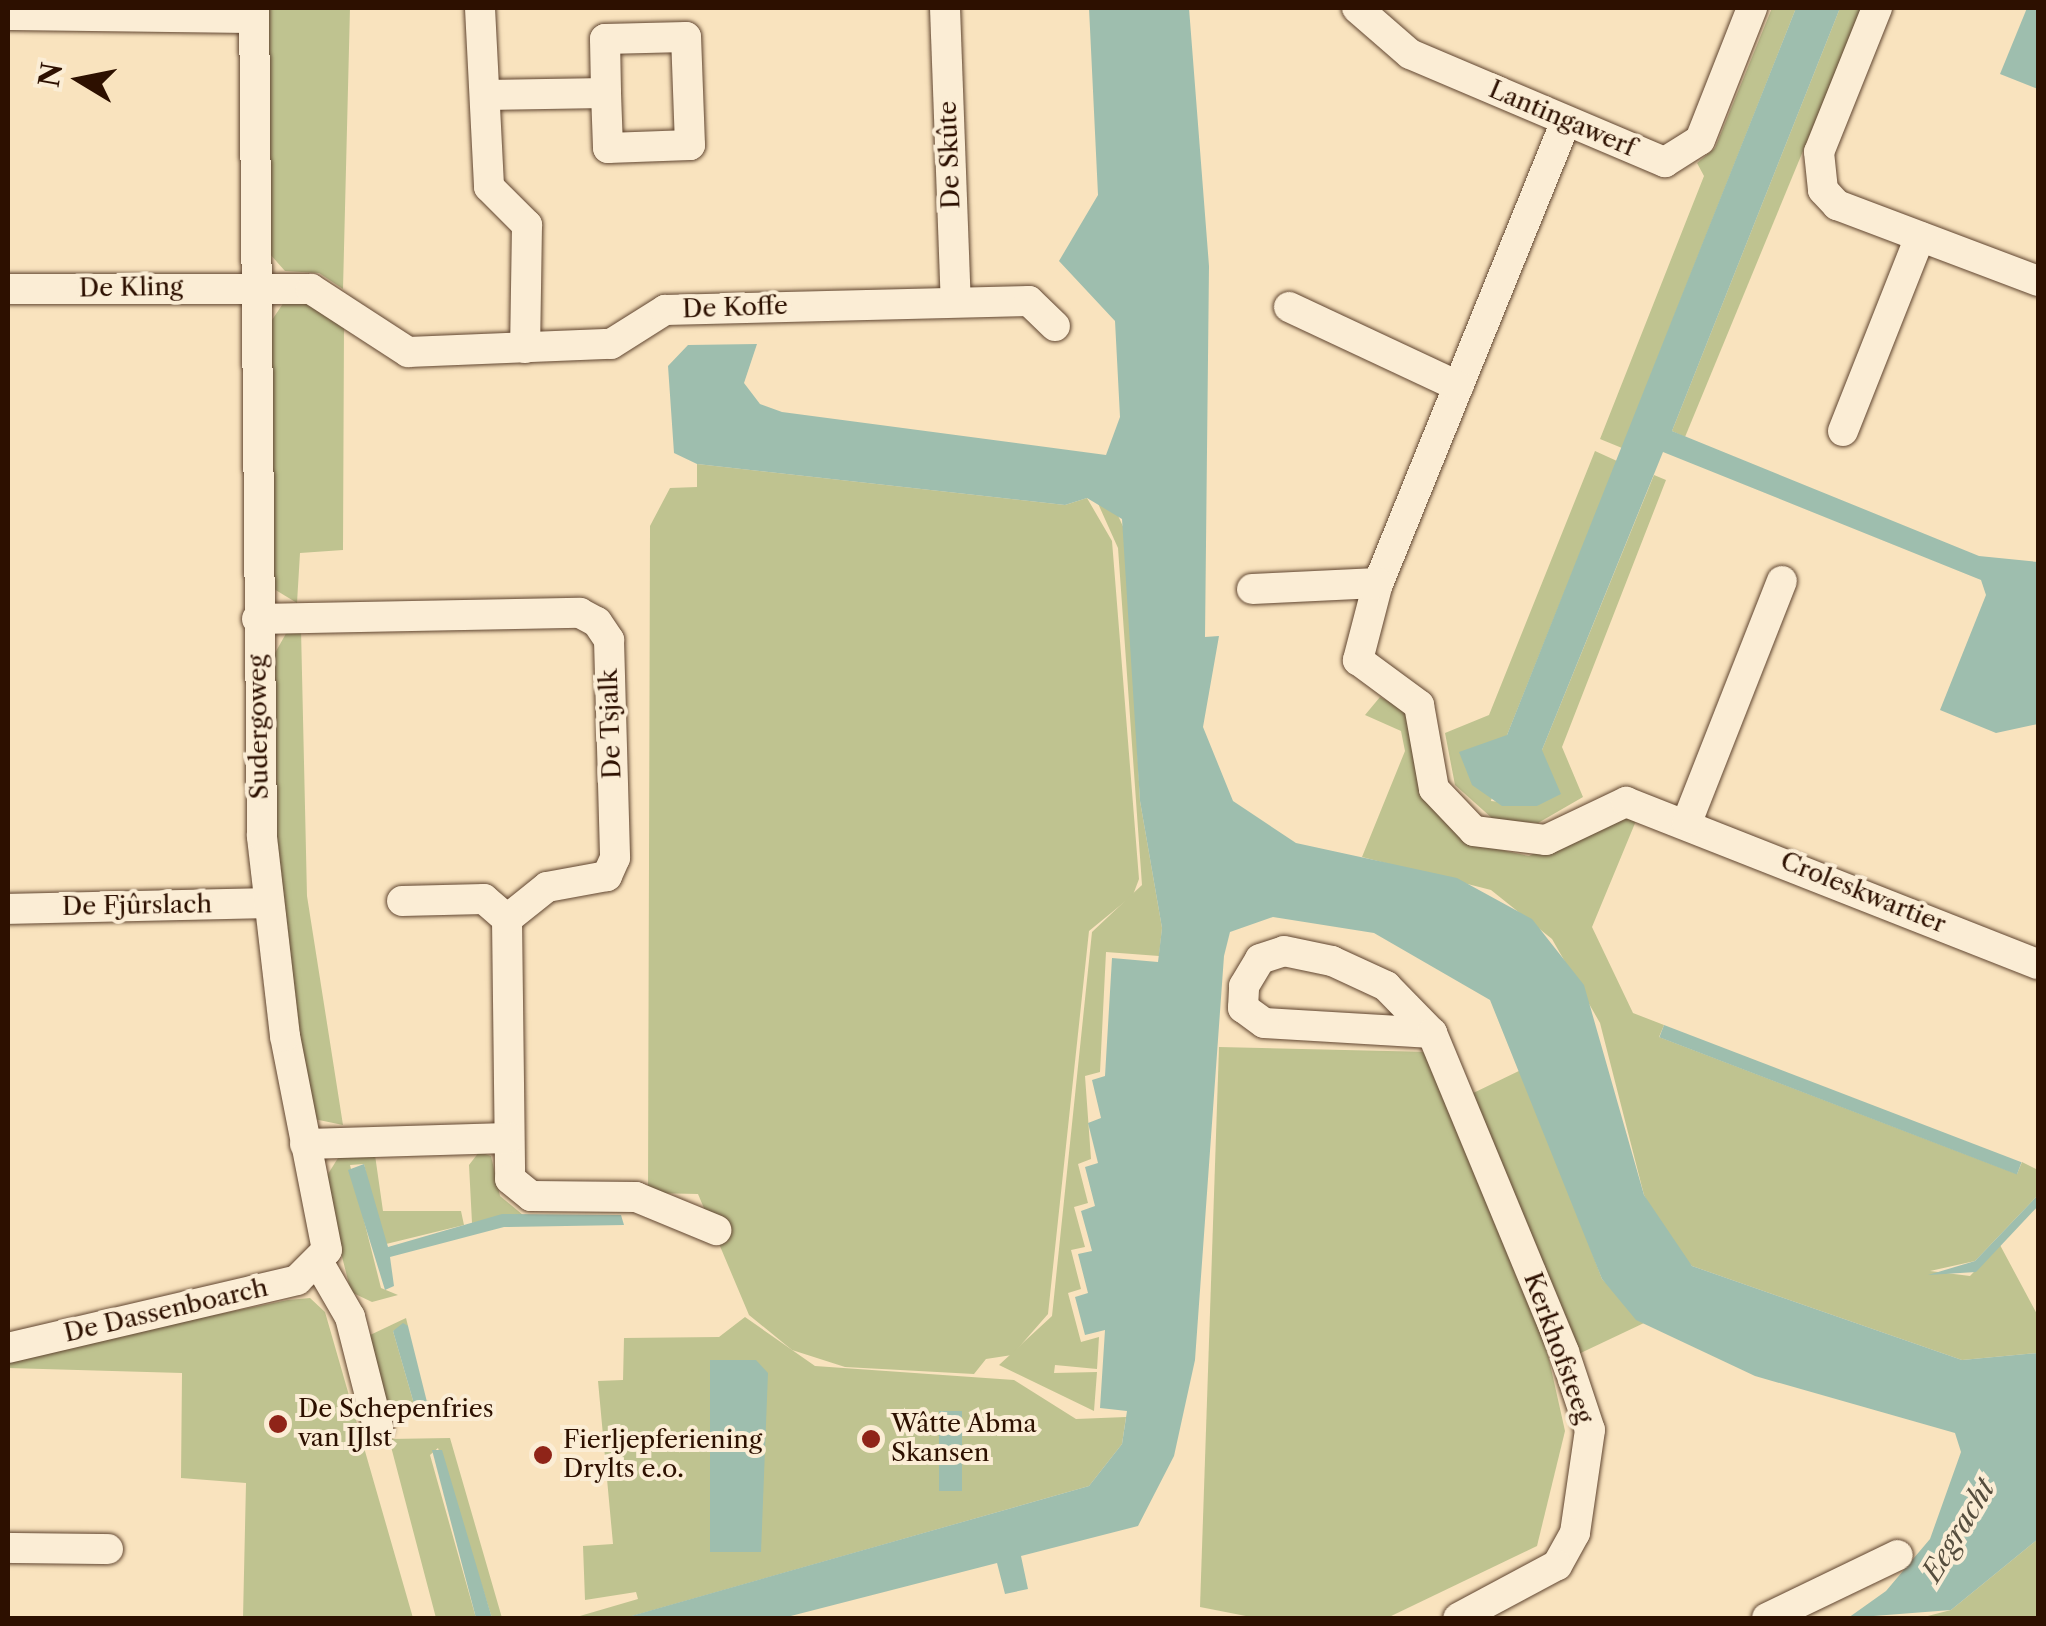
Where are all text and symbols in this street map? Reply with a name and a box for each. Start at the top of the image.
north arrow [30,30,130,130]
text: N [32,60,69,90]
street label: Lantingawerf [1484,75,1640,163]
street label: De Skûte [933,100,967,210]
street label: De Kling [79,272,183,304]
street label: De Koffe [682,291,788,325]
street label: Sudergoweg [243,654,275,800]
street label: De Tsjalk [594,668,628,780]
street label: Croleskwartier [1776,846,1950,940]
street label: De Fjûrslach [62,890,212,922]
street label: Kerkhofsteeg [1517,1268,1599,1428]
street label: De Dassenboarch [61,1273,271,1349]
place label: De Schepenfries van IJlst [298,1395,494,1454]
place label: Wâtte Abma Skansen [891,1410,1038,1469]
marker: De Schepenfries van IJlst [267,1413,289,1435]
place label: Fierljepferiening Drylts e.o. [563,1426,762,1485]
marker: Wâtte Abma Skansen [860,1428,882,1450]
marker: Fierljepferiening Drylts e.o. [532,1444,554,1466]
water label: Eegracht [1914,1473,2002,1587]

